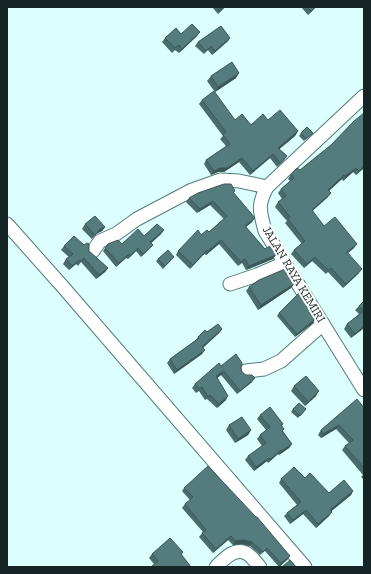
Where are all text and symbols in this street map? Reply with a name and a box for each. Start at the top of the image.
street label: JALAN RAYA KEMIRI [260,223,328,325]

